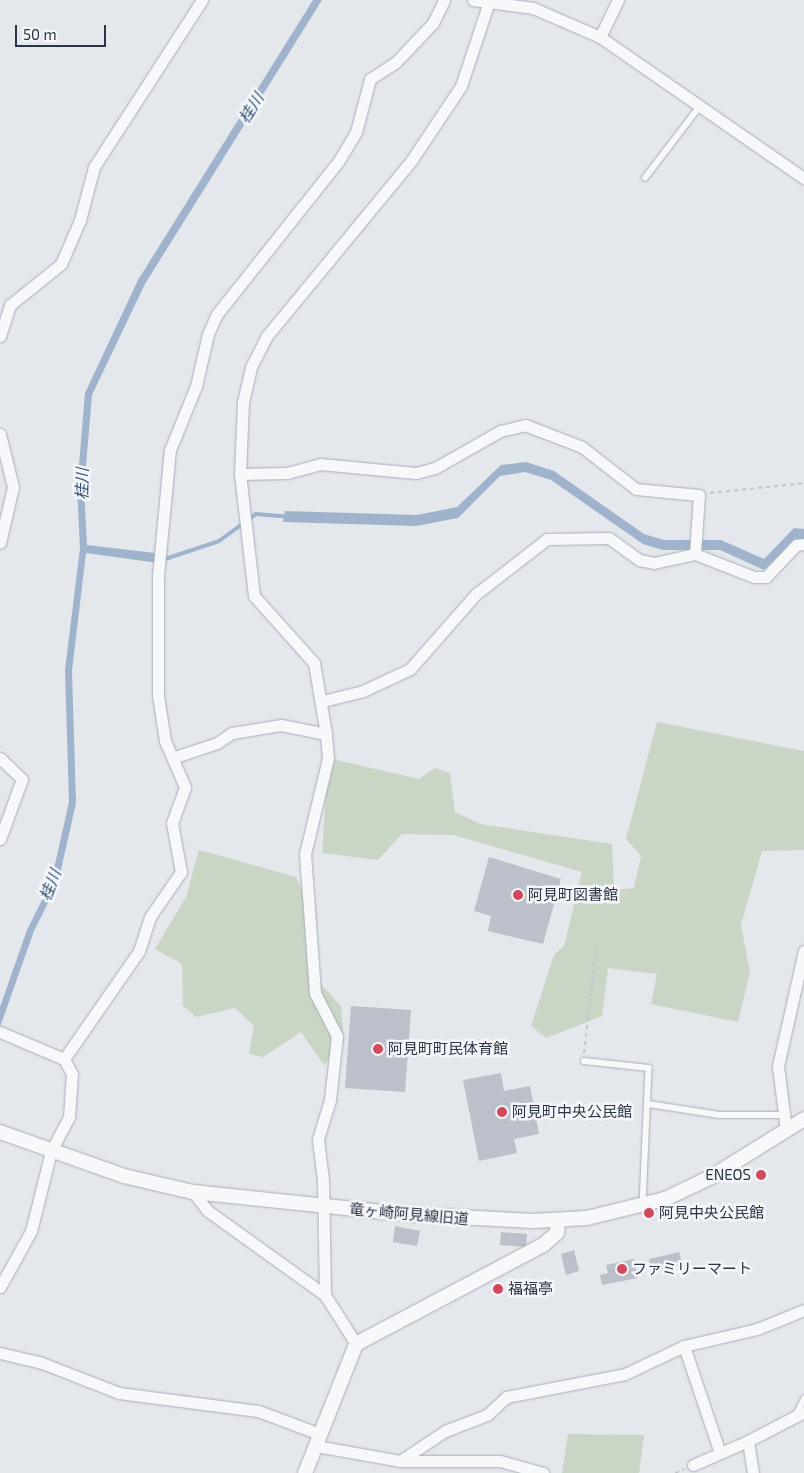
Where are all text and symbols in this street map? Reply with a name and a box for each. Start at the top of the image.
scale bar [18,15,109,47]
text: 50 m [23,25,57,43]
water label: 桂川 [234,89,268,127]
water label: 桂川 [72,468,92,500]
water label: 桂川 [35,867,65,903]
place label: 阿見町図書館 [528,886,618,904]
marker: 阿見町図書館 [512,889,524,901]
place label: 阿見町町民体育館 [388,1040,508,1058]
marker: 阿見町町民体育館 [372,1043,384,1055]
place label: 阿見町中央公民館 [512,1103,632,1121]
marker: 阿見町中央公民館 [496,1106,508,1118]
place label: ENEOS [705,1166,751,1184]
marker: ENEOS [755,1169,767,1181]
street label: 竜ヶ崎阿見線旧道 [348,1200,470,1228]
place label: 阿見中央公民館 [659,1204,764,1222]
marker: 阿見中央公民館 [643,1207,655,1219]
place label: ファミリーマート [632,1260,752,1278]
marker: ファミリーマート [616,1263,628,1275]
place label: 福福亭 [508,1280,553,1298]
marker: 福福亭 [492,1283,504,1295]

